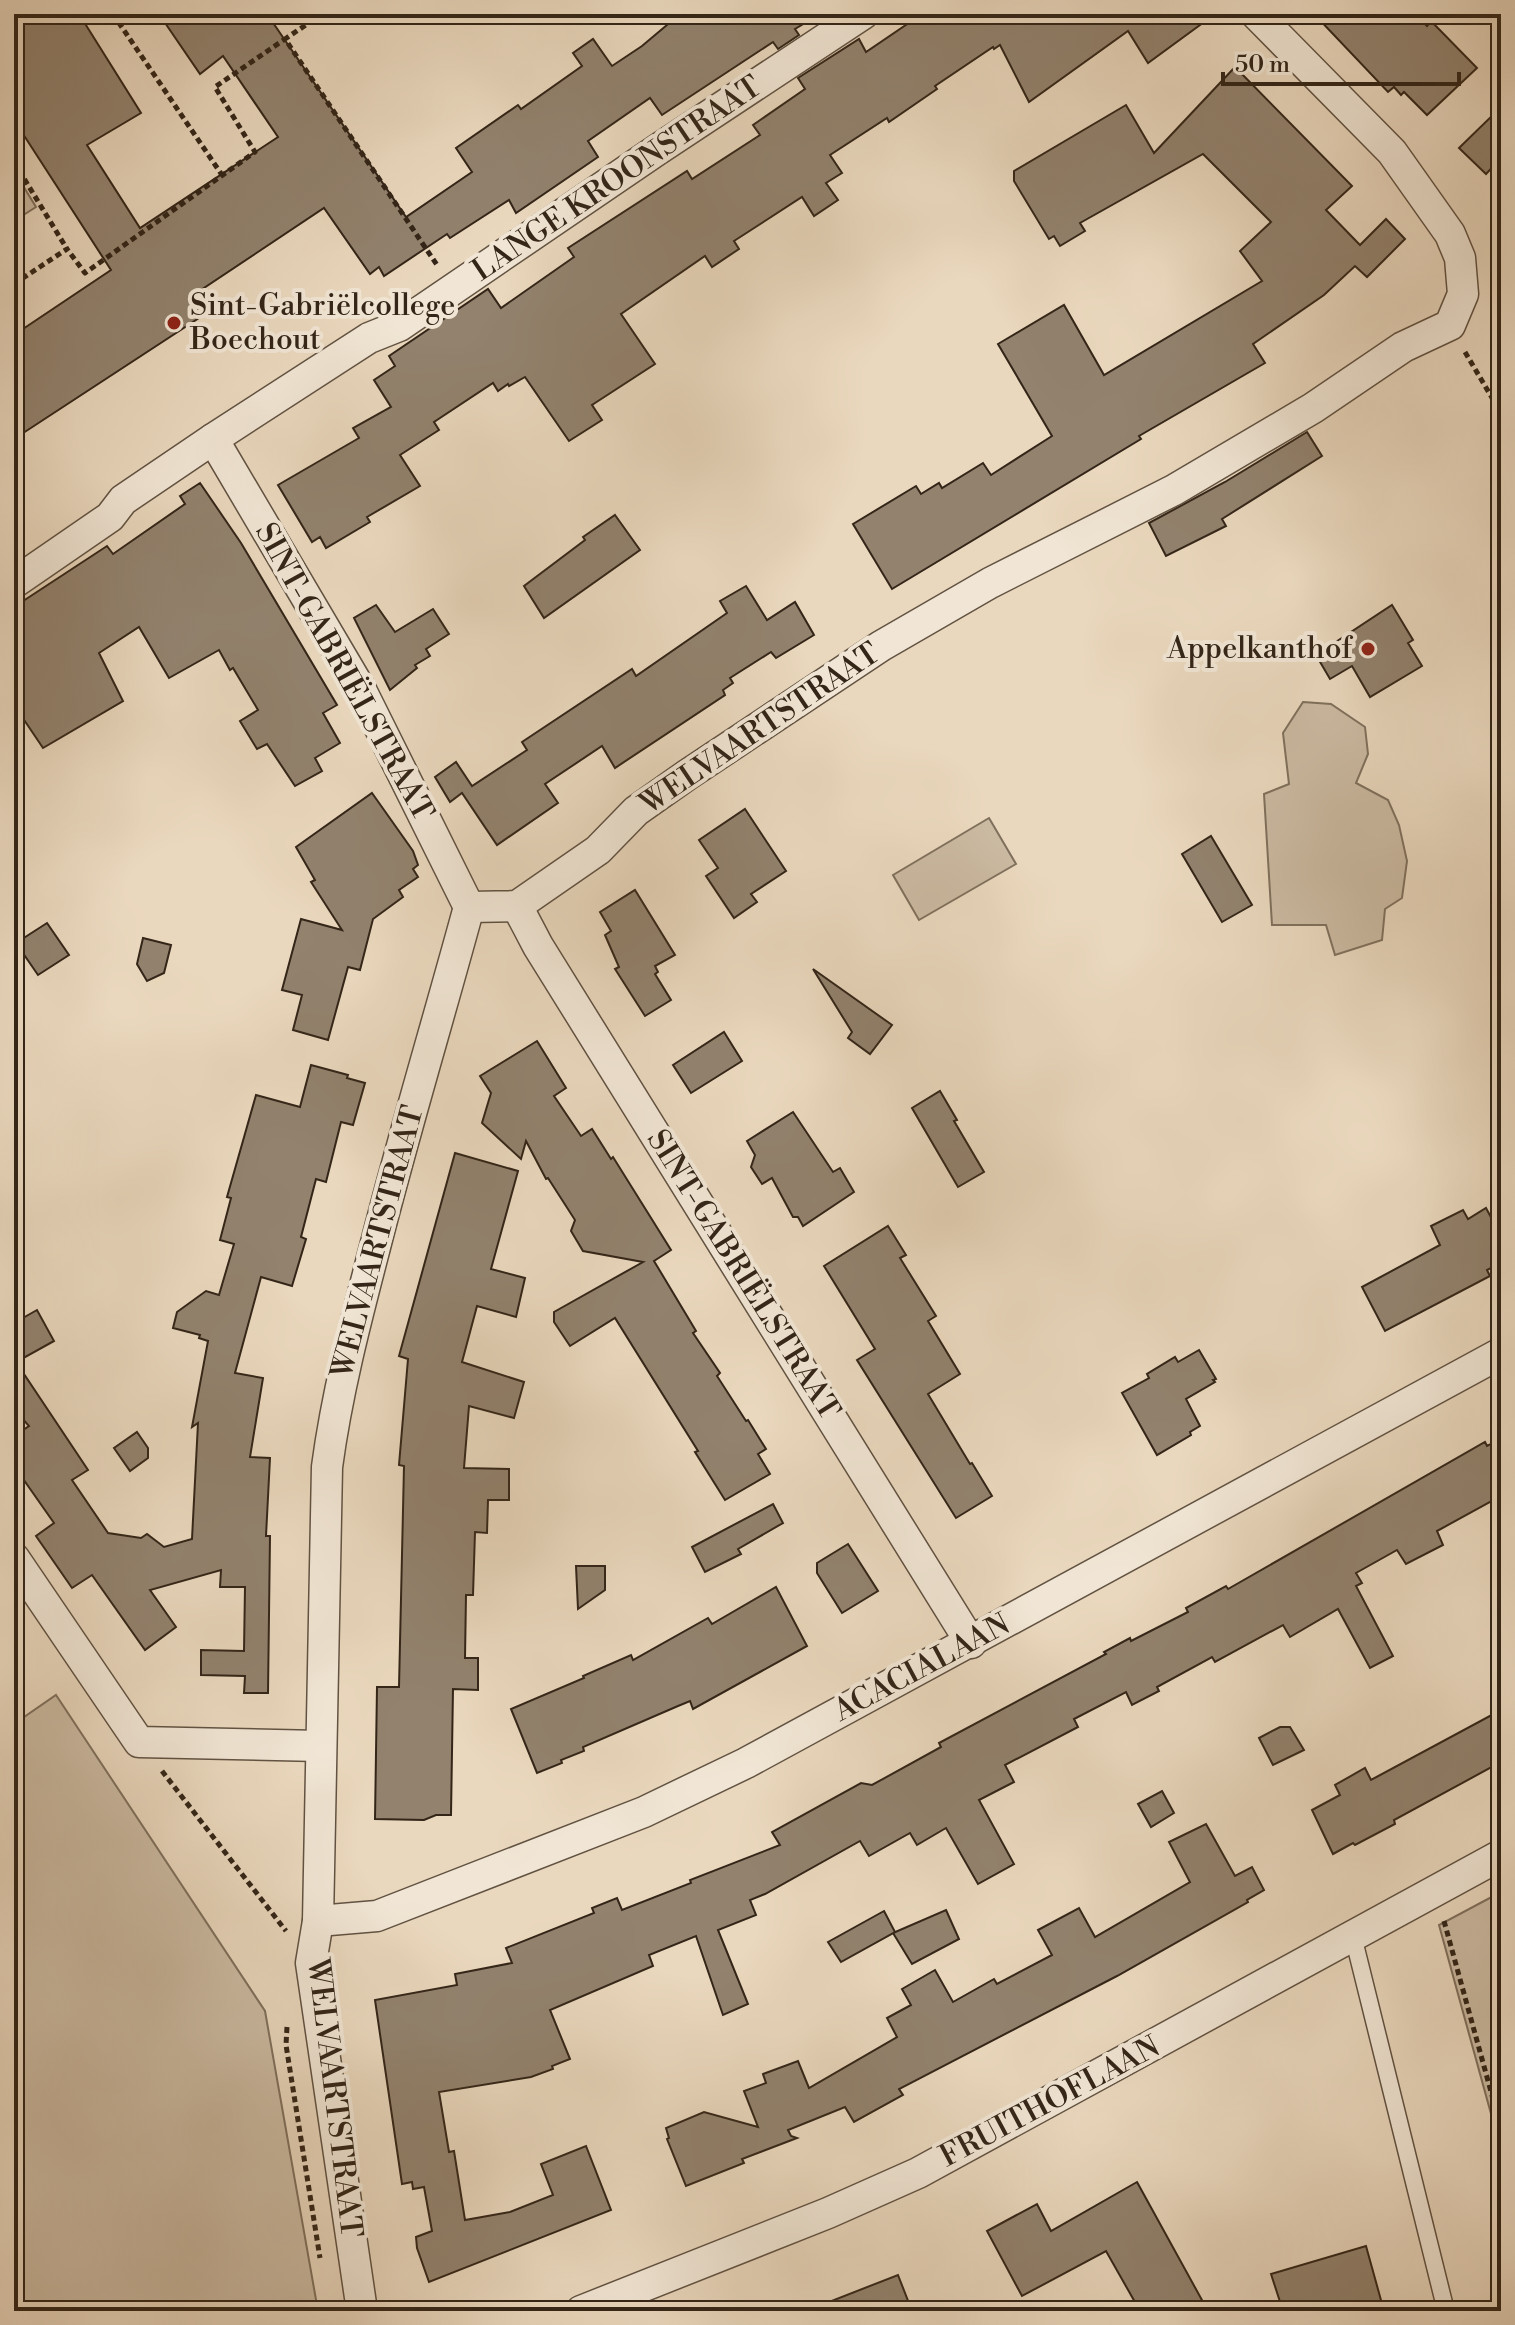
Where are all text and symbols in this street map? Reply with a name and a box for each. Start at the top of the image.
scale bar [1223,36,1459,86]
text: 50 m [1235,50,1290,80]
street label: LANGE KROONSTRAAT [465,68,769,290]
place label: Sint-Gabriëlcollege Boechout [189,287,455,359]
marker: Sint-Gabriëlcollege Boechout [165,314,183,332]
street label: SINT-GABRIËLSTRAAT [246,516,443,828]
place label: Appelkanthof [1166,630,1353,668]
street label: WELVAARTSTRAAT [632,635,887,824]
marker: Appelkanthof [1359,640,1377,658]
street label: WELVAARTSTRAAT [323,1101,433,1384]
street label: SINT-GABRIËLSTRAAT [638,1122,849,1427]
street label: ACACIALAAN [827,1606,1017,1731]
street label: WELVAARTSTRAAT [298,1955,370,2240]
street label: FRUITHOFLAAN [933,2028,1167,2176]

